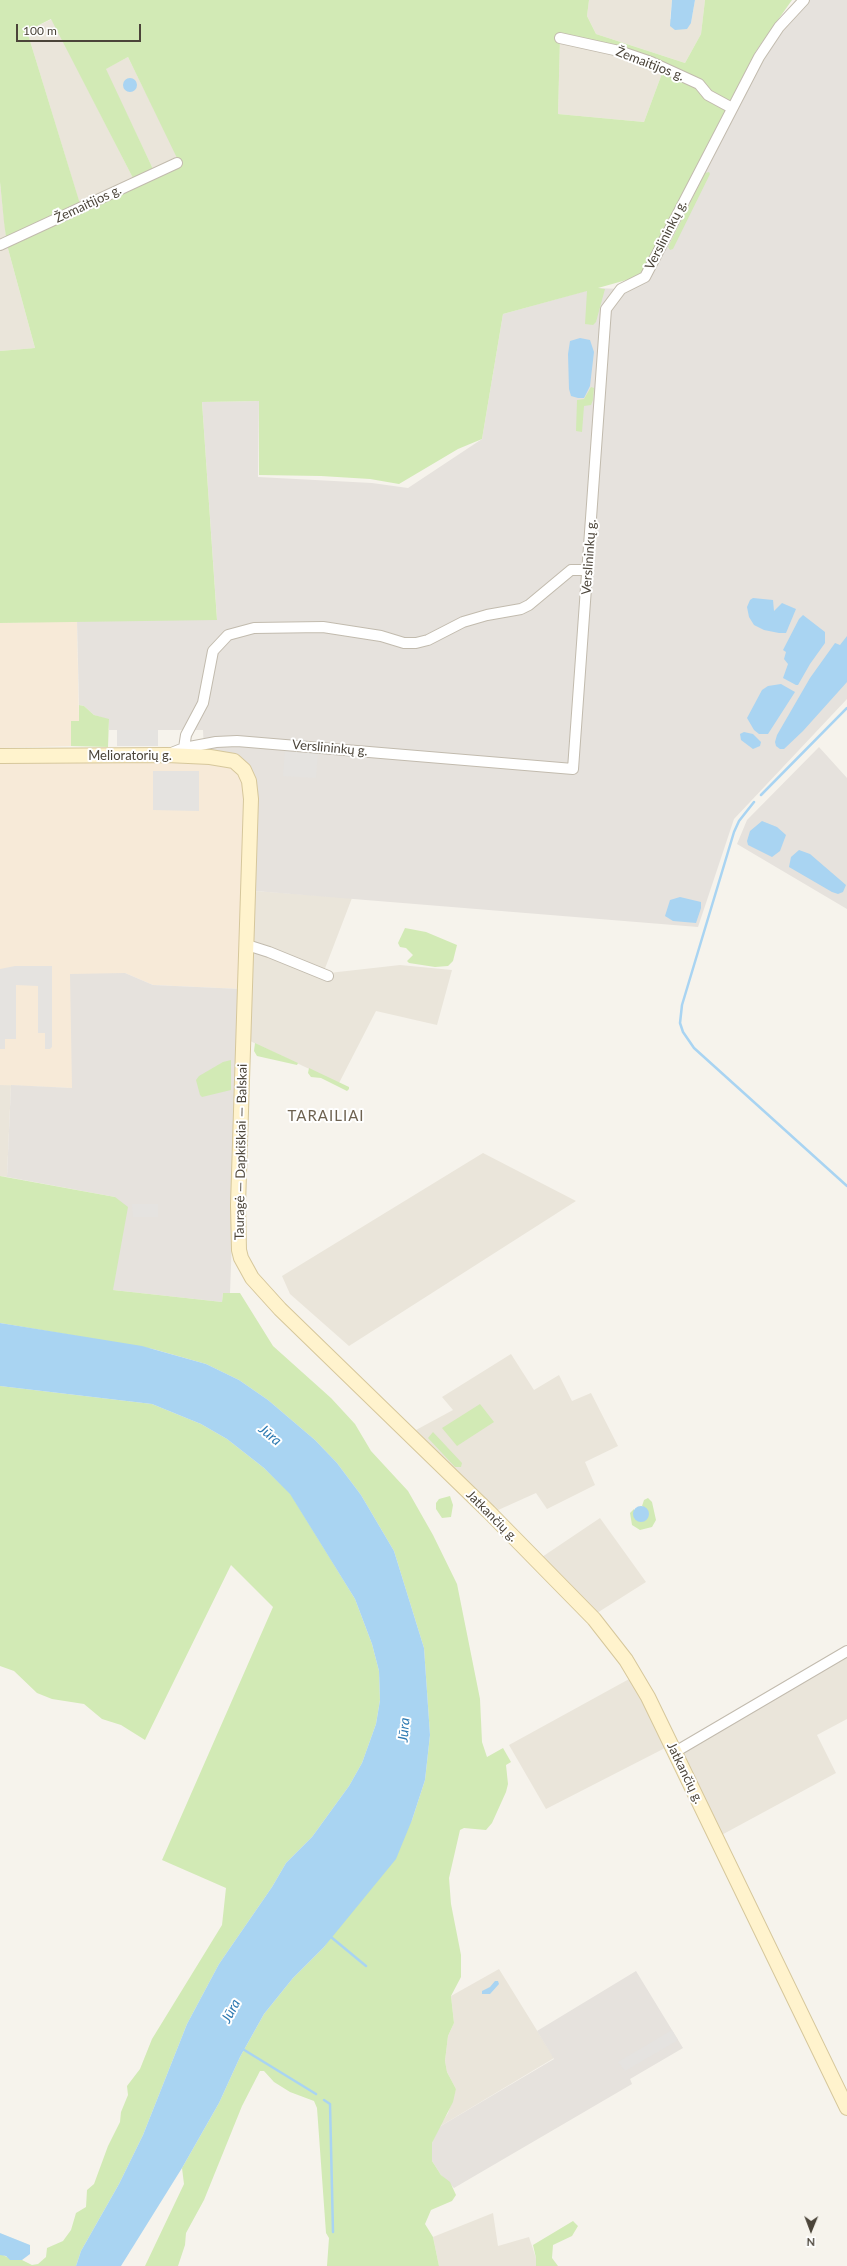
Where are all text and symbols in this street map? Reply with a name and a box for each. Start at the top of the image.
scale bar [18,16,143,42]
text: 100 m [23,23,57,38]
street label: Žemaitijos g. [614,44,686,84]
street label: Žemaitijos g. [52,182,124,226]
street label: Verslininkų g. [642,198,690,272]
street label: Verslininkų g. [579,519,599,595]
street label: Verslininkų g. [292,737,368,759]
street label: Melioratorių g. [88,748,172,764]
street label: Tauragė — Dapkiškiai — Balskai [232,1064,250,1240]
district label: TARAILIAI [288,1107,364,1125]
water label: Jūra [255,1421,285,1449]
street label: Jatkančių g. [463,1487,521,1545]
water label: Jūra [395,1717,413,1743]
street label: Jatkančių g. [663,1740,707,1806]
water label: Jūra [218,1996,244,2026]
north arrow [791,2210,831,2250]
text: N [806,2236,815,2249]

